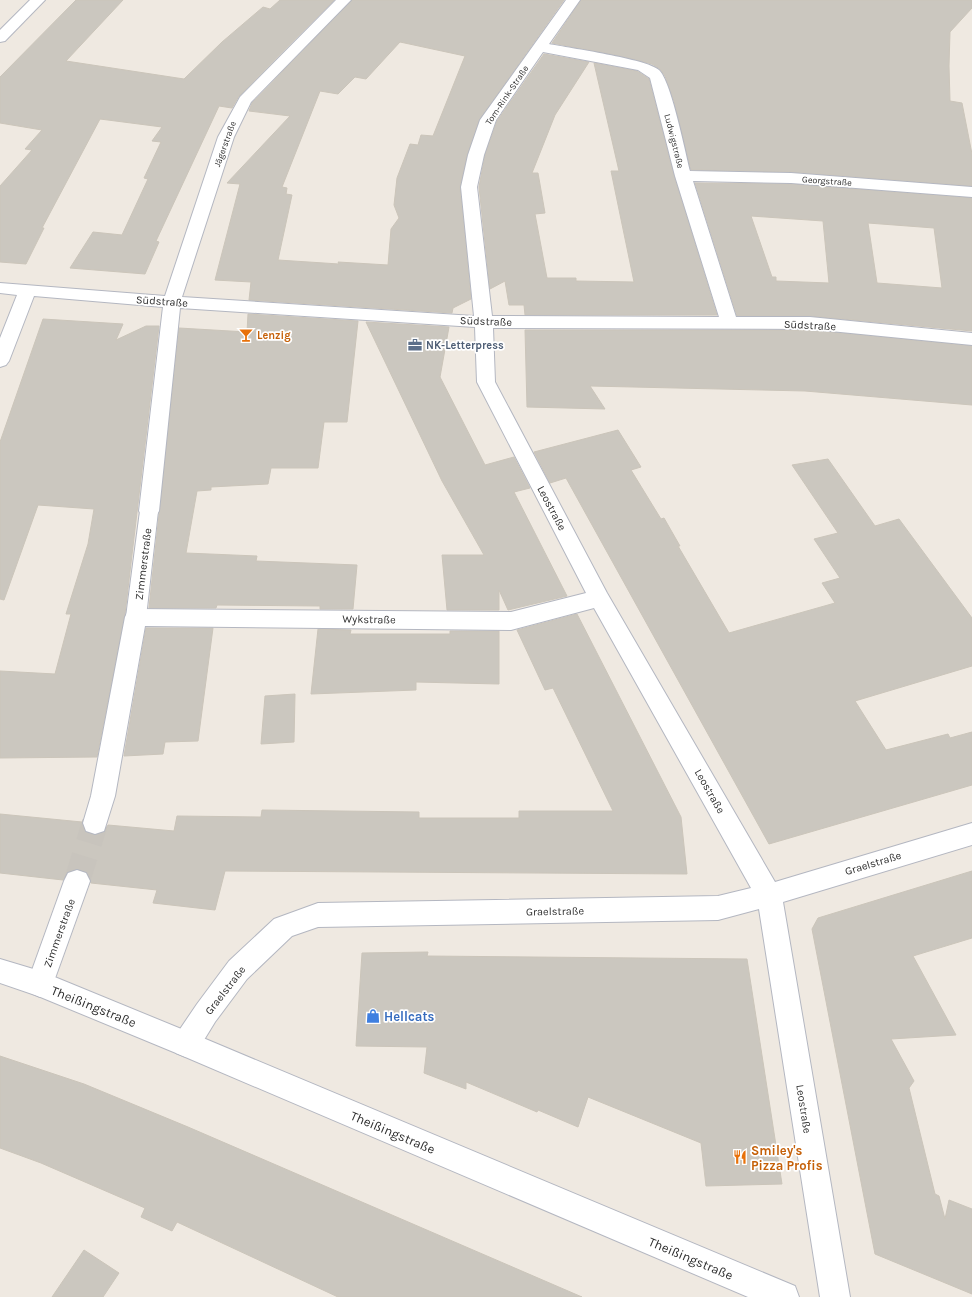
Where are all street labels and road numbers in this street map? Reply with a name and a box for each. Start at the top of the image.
street label: Tom-Rink-Straße [483,63,531,127]
street label: Ludwigstraße [662,113,686,170]
street label: Jägerstraße [212,119,238,168]
street label: Georgstraße [802,174,853,188]
street label: Südstraße [135,293,189,310]
street label: Südstraße [460,314,513,329]
street label: Südstraße [784,318,837,333]
street label: Leostraße [534,483,569,533]
street label: Zimmerstraße [133,527,154,601]
street label: Wykstraße [342,613,396,626]
street label: Leostraße [692,767,728,816]
street label: Graelstraße [843,849,903,878]
street label: Zimmerstraße [41,897,78,969]
street label: Graelstraße [526,904,585,919]
street label: Graelstraße [202,963,249,1017]
street label: Theißingstraße [49,983,139,1030]
street label: Leostraße [793,1084,814,1135]
street label: Theißingstraße [348,1108,438,1157]
street label: Theißingstraße [646,1234,736,1283]

